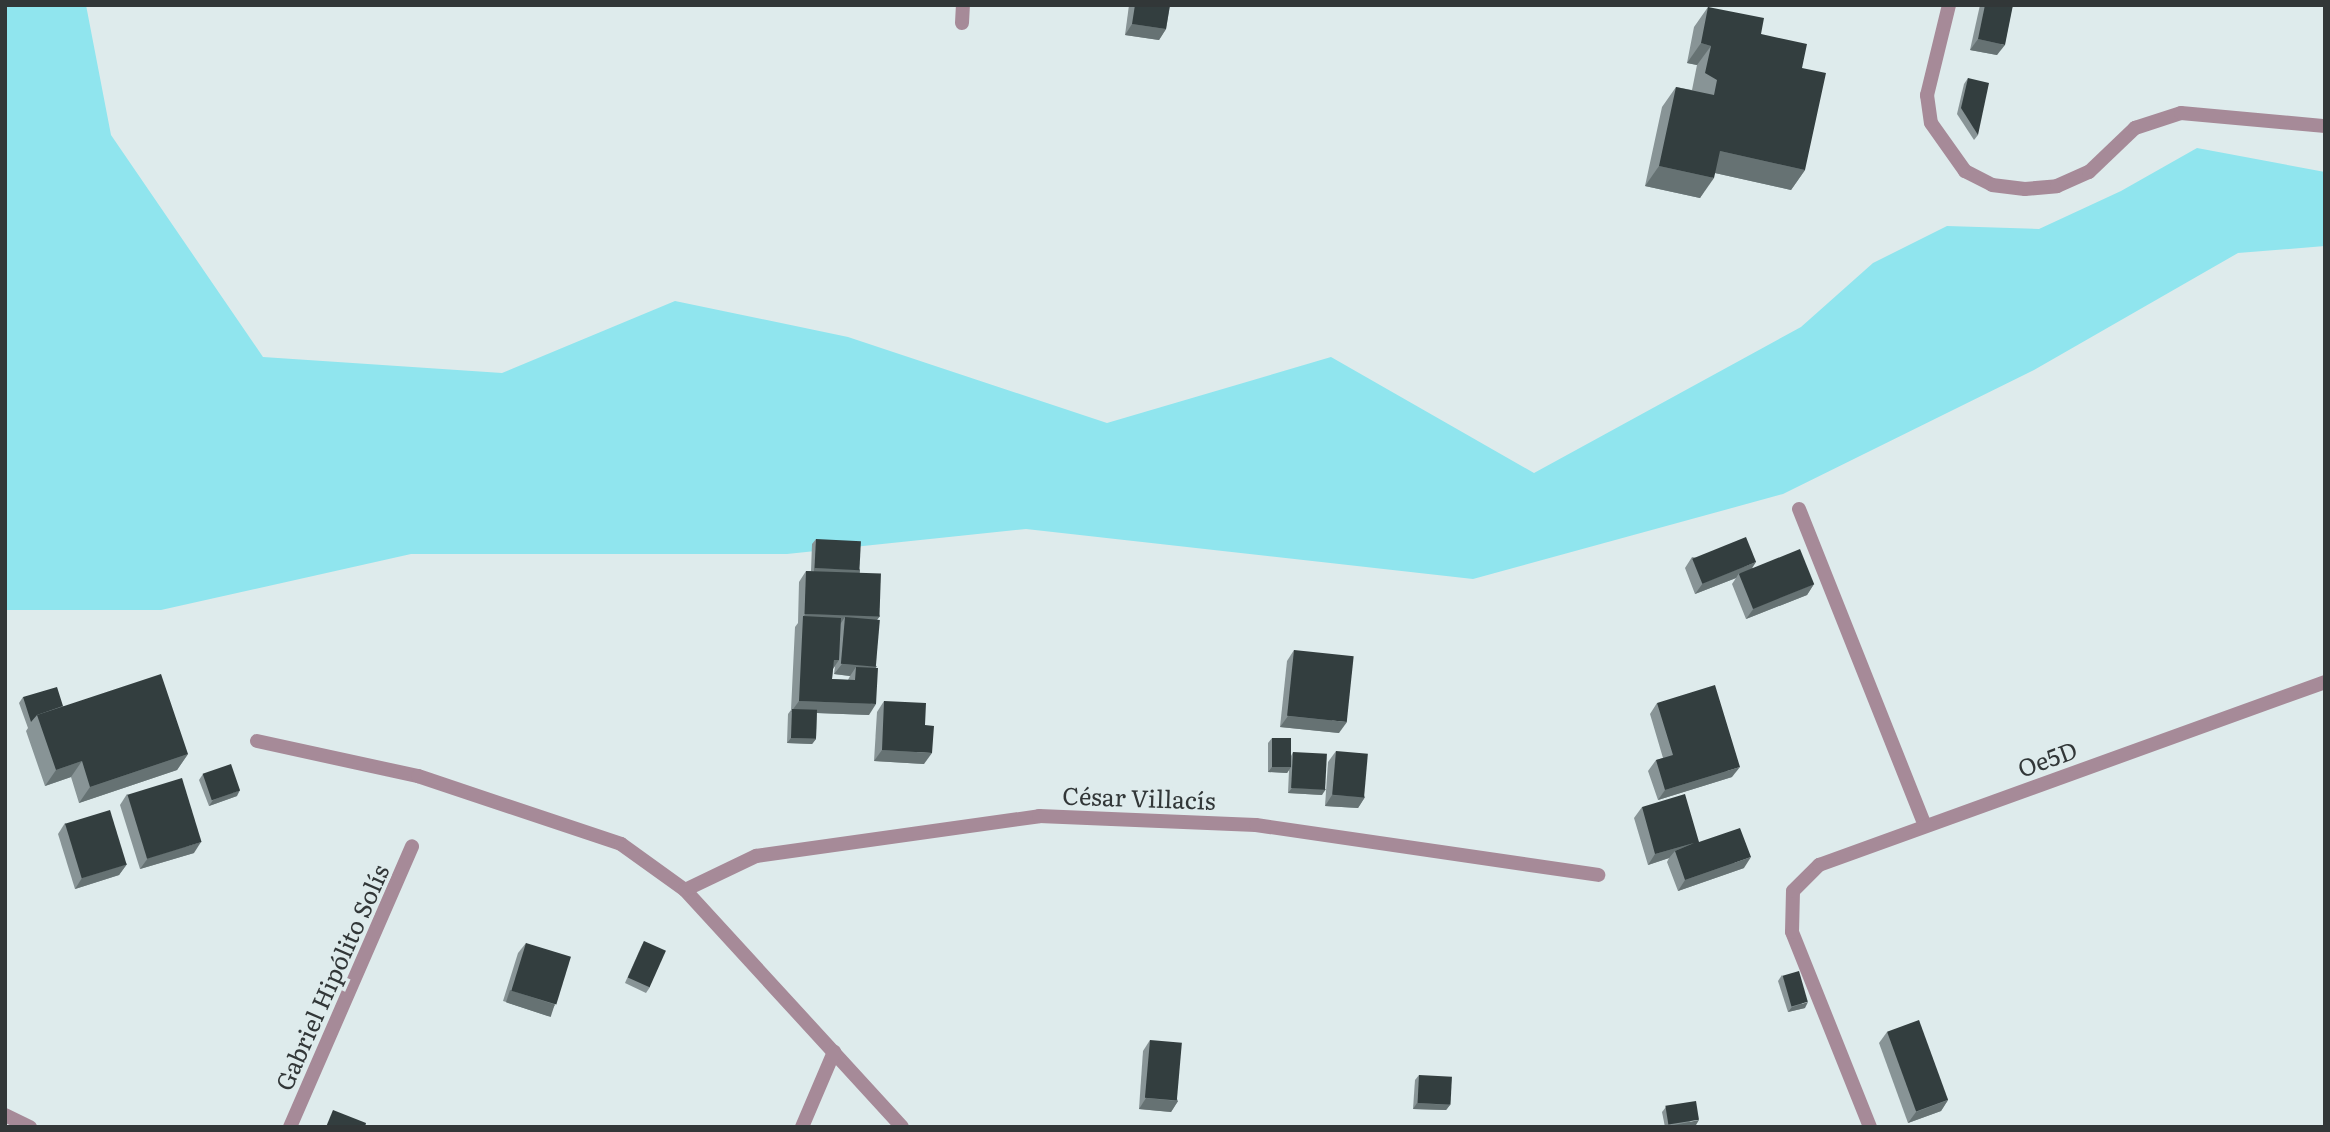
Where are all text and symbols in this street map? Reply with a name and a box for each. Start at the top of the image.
street label: Oe5D [2013,734,2081,782]
street label: César Villacís [1062,780,1216,814]
street label: Gabriel Hipólito Solís [268,860,394,1094]

